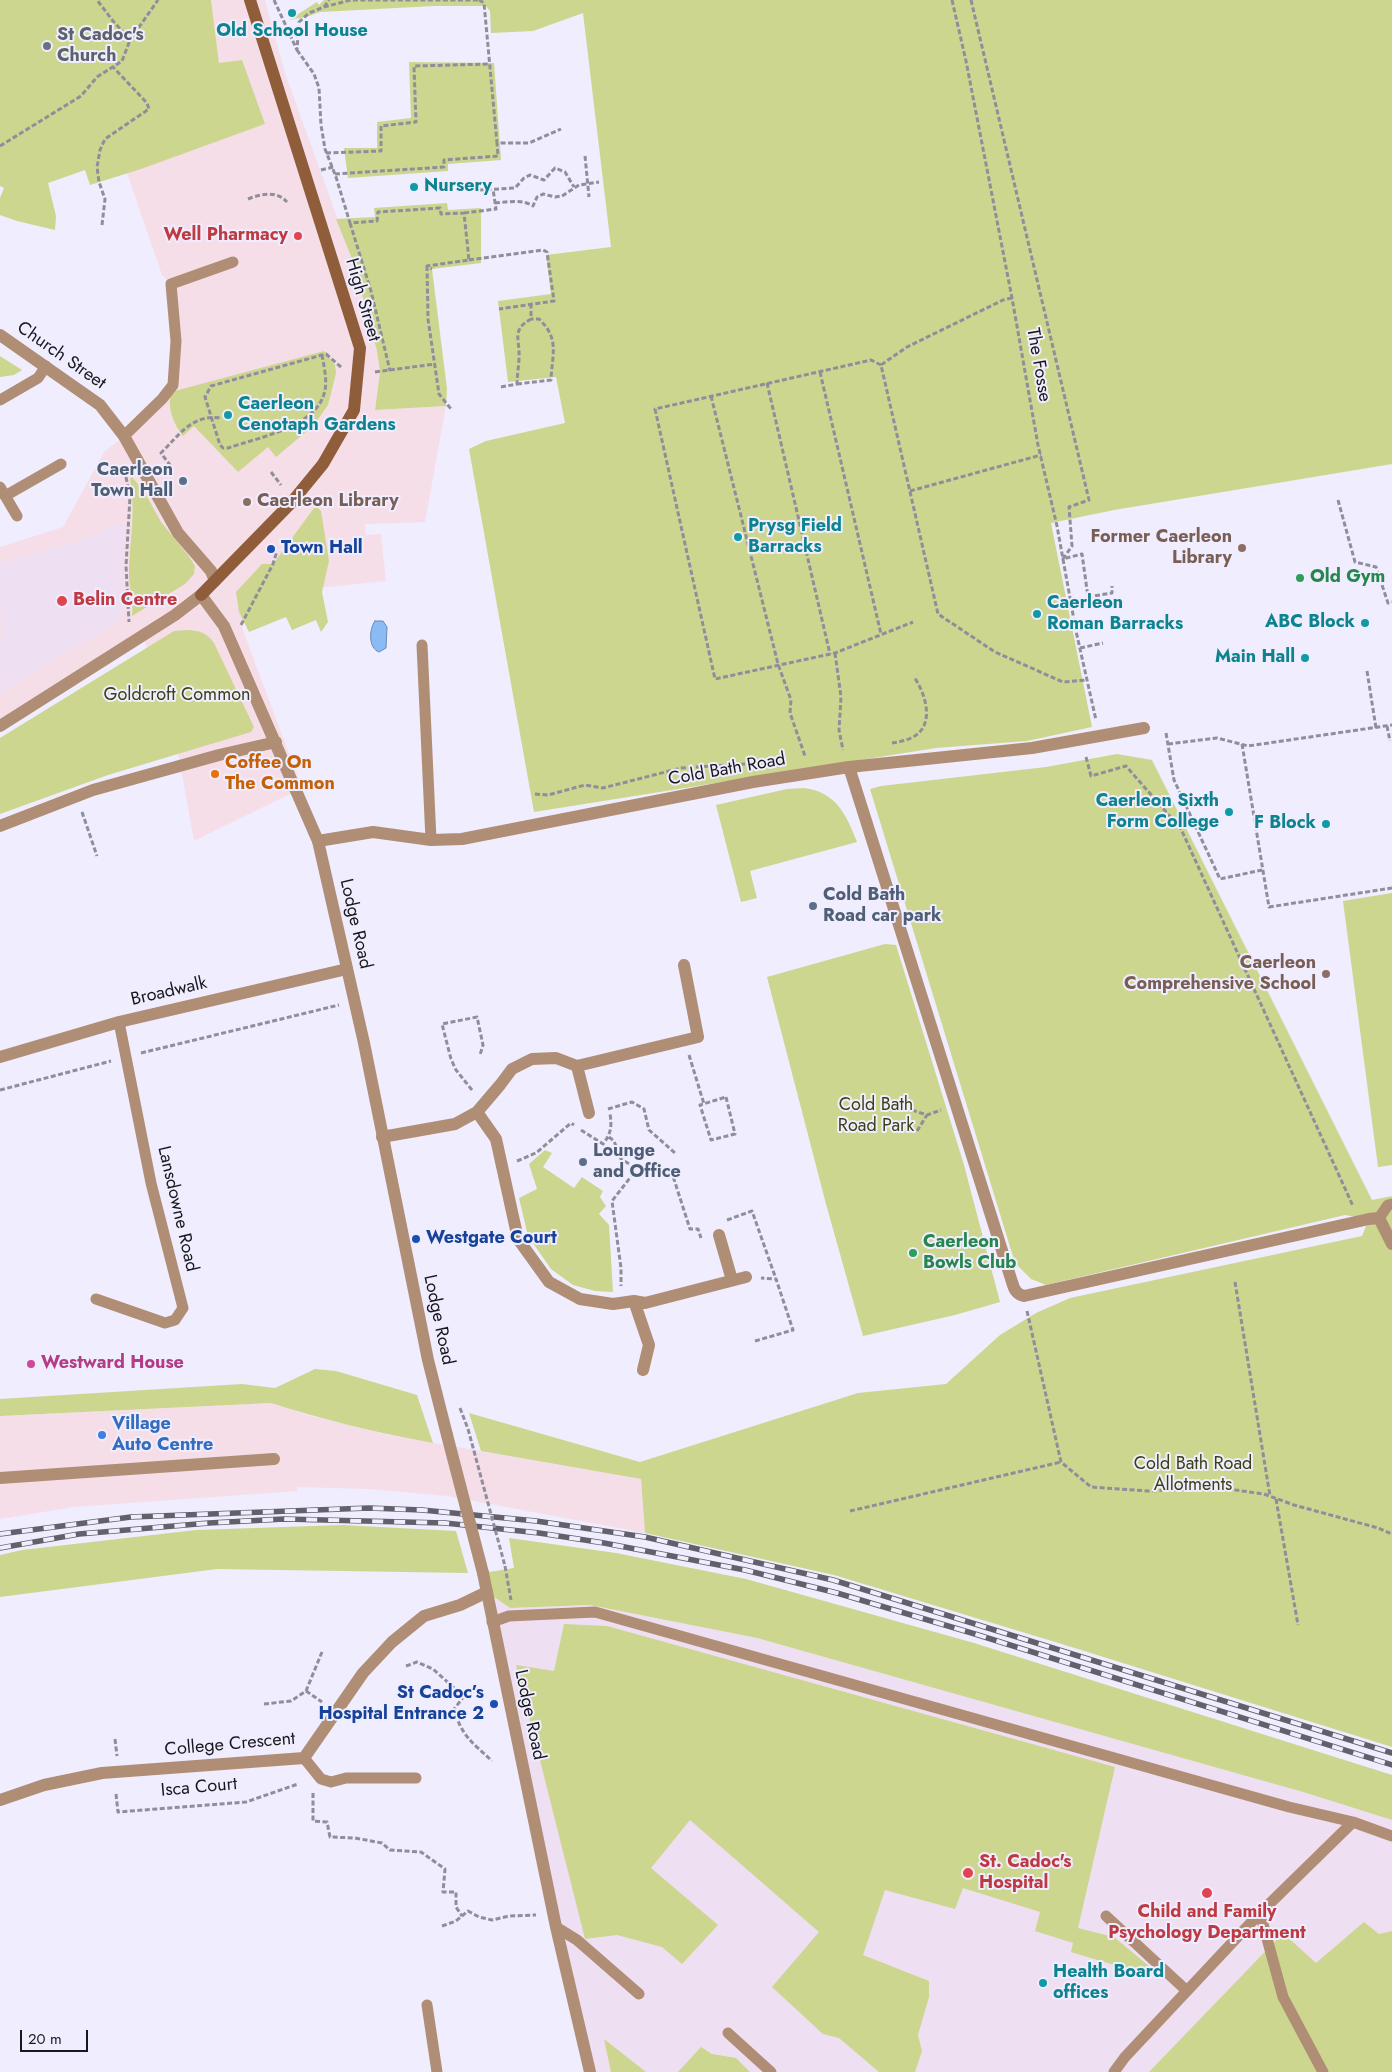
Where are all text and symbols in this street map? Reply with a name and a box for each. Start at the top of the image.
marker: Old School House [286,7,298,19]
place label: Old School House [216,21,368,43]
place label: St Cadoc's Church [57,25,144,68]
marker: St Cadoc's Church [41,40,53,52]
place label: Nursery [424,176,492,198]
marker: Nursery [408,181,420,193]
place label: Well Pharmacy [164,225,288,247]
marker: Well Pharmacy [292,230,304,242]
street label: High Street [340,256,384,344]
street label: Church Street [12,317,110,395]
street label: The Fosse [1021,326,1055,404]
place label: Caerleon Cenotaph Gardens [238,394,396,436]
marker: Caerleon Cenotaph Gardens [222,409,234,421]
place label: Caerleon Town Hall [91,460,173,502]
marker: Caerleon Town Hall [177,475,189,487]
place label: Caerleon Library [257,491,399,513]
marker: Caerleon Library [241,496,253,508]
place label: Prysg Field Barracks [748,516,842,558]
place label: Former Caerleon Library [1091,527,1232,570]
marker: Prysg Field Barracks [732,531,744,543]
place label: Town Hall [281,538,363,560]
marker: Former Caerleon Library [1236,542,1248,554]
marker: Town Hall [265,543,277,555]
place label: Old Gym [1310,567,1385,589]
marker: Old Gym [1294,572,1306,584]
place label: Belin Centre [73,590,177,612]
place label: Caerleon Roman Barracks [1047,593,1183,636]
marker: Belin Centre [55,594,69,608]
marker: Caerleon Roman Barracks [1031,608,1043,620]
place label: ABC Block [1265,612,1355,634]
marker: ABC Block [1359,617,1371,629]
place label: Main Hall [1215,647,1295,669]
marker: Main Hall [1299,652,1311,664]
park label: Goldcroft Common [104,685,250,707]
street label: Cold Bath Road [667,749,787,791]
place label: Coffee On The Common [225,753,335,796]
marker: Coffee On The Common [209,768,221,780]
place label: Caerleon Sixth Form College [1096,791,1219,834]
marker: Caerleon Sixth Form College [1223,806,1235,818]
place label: F Block [1254,813,1316,835]
marker: F Block [1320,818,1332,830]
street label: Lodge Road [334,877,376,971]
place label: Cold Bath Road car park [823,885,941,928]
marker: Cold Bath Road car park [807,900,819,912]
place label: Caerleon Comprehensive School [1124,953,1316,996]
marker: Caerleon Comprehensive School [1320,968,1332,980]
street label: Broadwalk [129,973,209,1011]
park label: Cold Bath Road Park [838,1095,914,1138]
place label: Lounge and Office [593,1141,681,1184]
street label: Lansdowne Road [152,1144,202,1274]
marker: Lounge and Office [577,1156,589,1168]
place label: Westgate Court [426,1228,557,1250]
place label: Caerleon Bowls Club [923,1232,1016,1274]
marker: Westgate Court [410,1233,422,1245]
marker: Caerleon Bowls Club [907,1247,919,1259]
street label: Lodge Road [418,1273,458,1367]
place label: Westward House [41,1353,184,1375]
marker: Westward House [25,1358,37,1370]
place label: Village Auto Centre [112,1414,213,1456]
marker: Village Auto Centre [96,1429,108,1441]
park label: Cold Bath Road Allotments [1134,1454,1252,1496]
street label: Lodge Road [509,1668,549,1762]
place label: St Cadoc’s Hospital Entrance 2 [318,1683,484,1726]
marker: St Cadoc’s Hospital Entrance 2 [488,1698,500,1710]
street label: College Crescent [164,1729,296,1761]
street label: Isca Court [160,1774,238,1802]
place label: St. Cadoc's Hospital [979,1852,1072,1895]
marker: St. Cadoc's Hospital [961,1866,975,1880]
marker: Child and Family Psychology Department [1200,1886,1214,1900]
place label: Child and Family Psychology Department [1108,1902,1306,1945]
place label: Health Board offices [1053,1962,1164,2005]
marker: Health Board offices [1037,1977,1049,1989]
scale bar [22,2020,90,2052]
text: 20 m [28,2028,62,2050]

